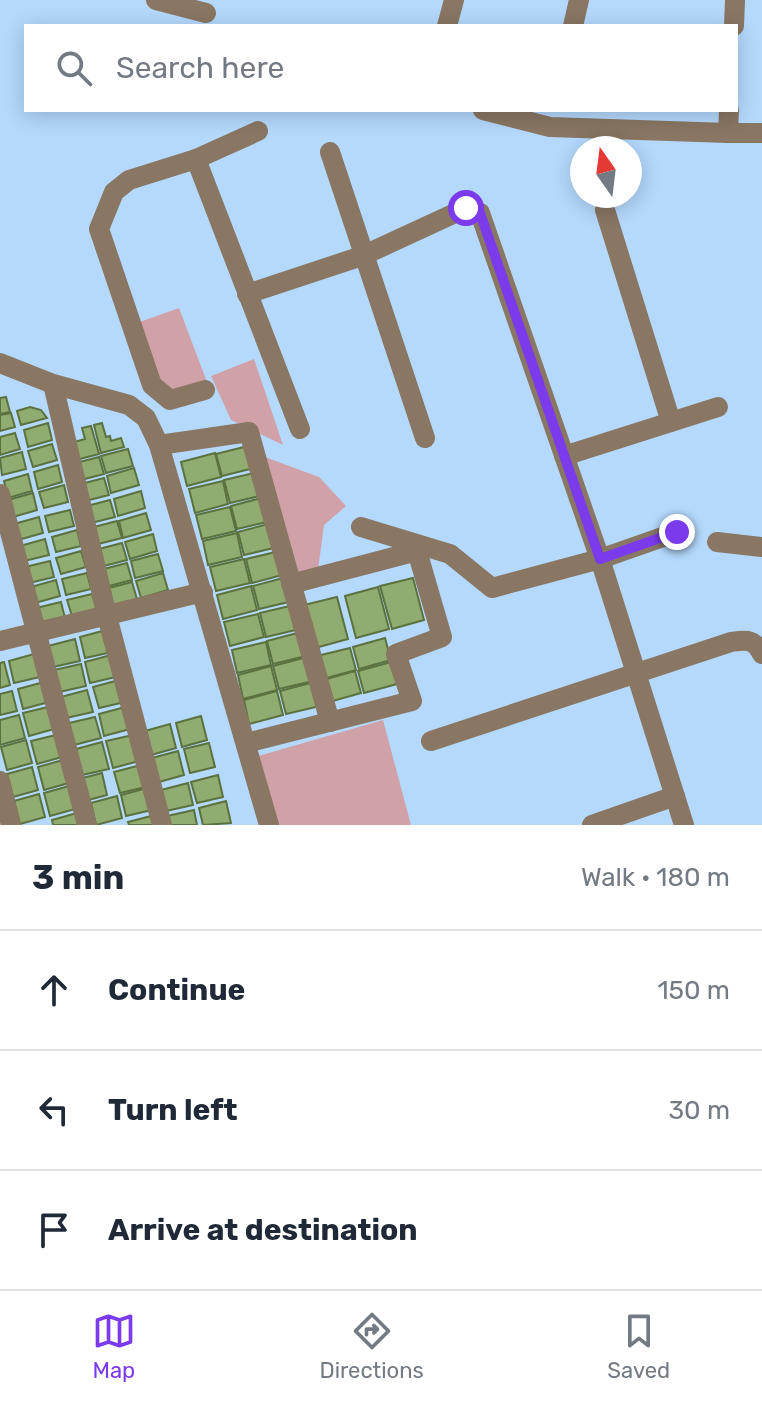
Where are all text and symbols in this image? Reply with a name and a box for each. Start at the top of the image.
search box [24,24,738,112]
icon: search [52,46,96,90]
text: Search here [116,50,284,86]
north arrow [570,136,642,208]
route start [448,190,484,226]
route end [659,514,695,550]
text: 3 min [32,857,124,898]
text: Walk · 180 m [581,862,730,893]
icon: ahead [32,968,76,1012]
text: Continue [108,972,245,1008]
text: 150 m [657,975,730,1006]
icon: left [32,1088,76,1132]
text: Turn left [108,1092,238,1128]
text: 30 m [668,1095,730,1126]
icon: arrive [32,1208,76,1252]
text: Arrive at destination [108,1212,418,1248]
tab: Map [92,1309,136,1384]
tab: Directions [319,1309,424,1384]
tab: Saved [607,1309,670,1384]

